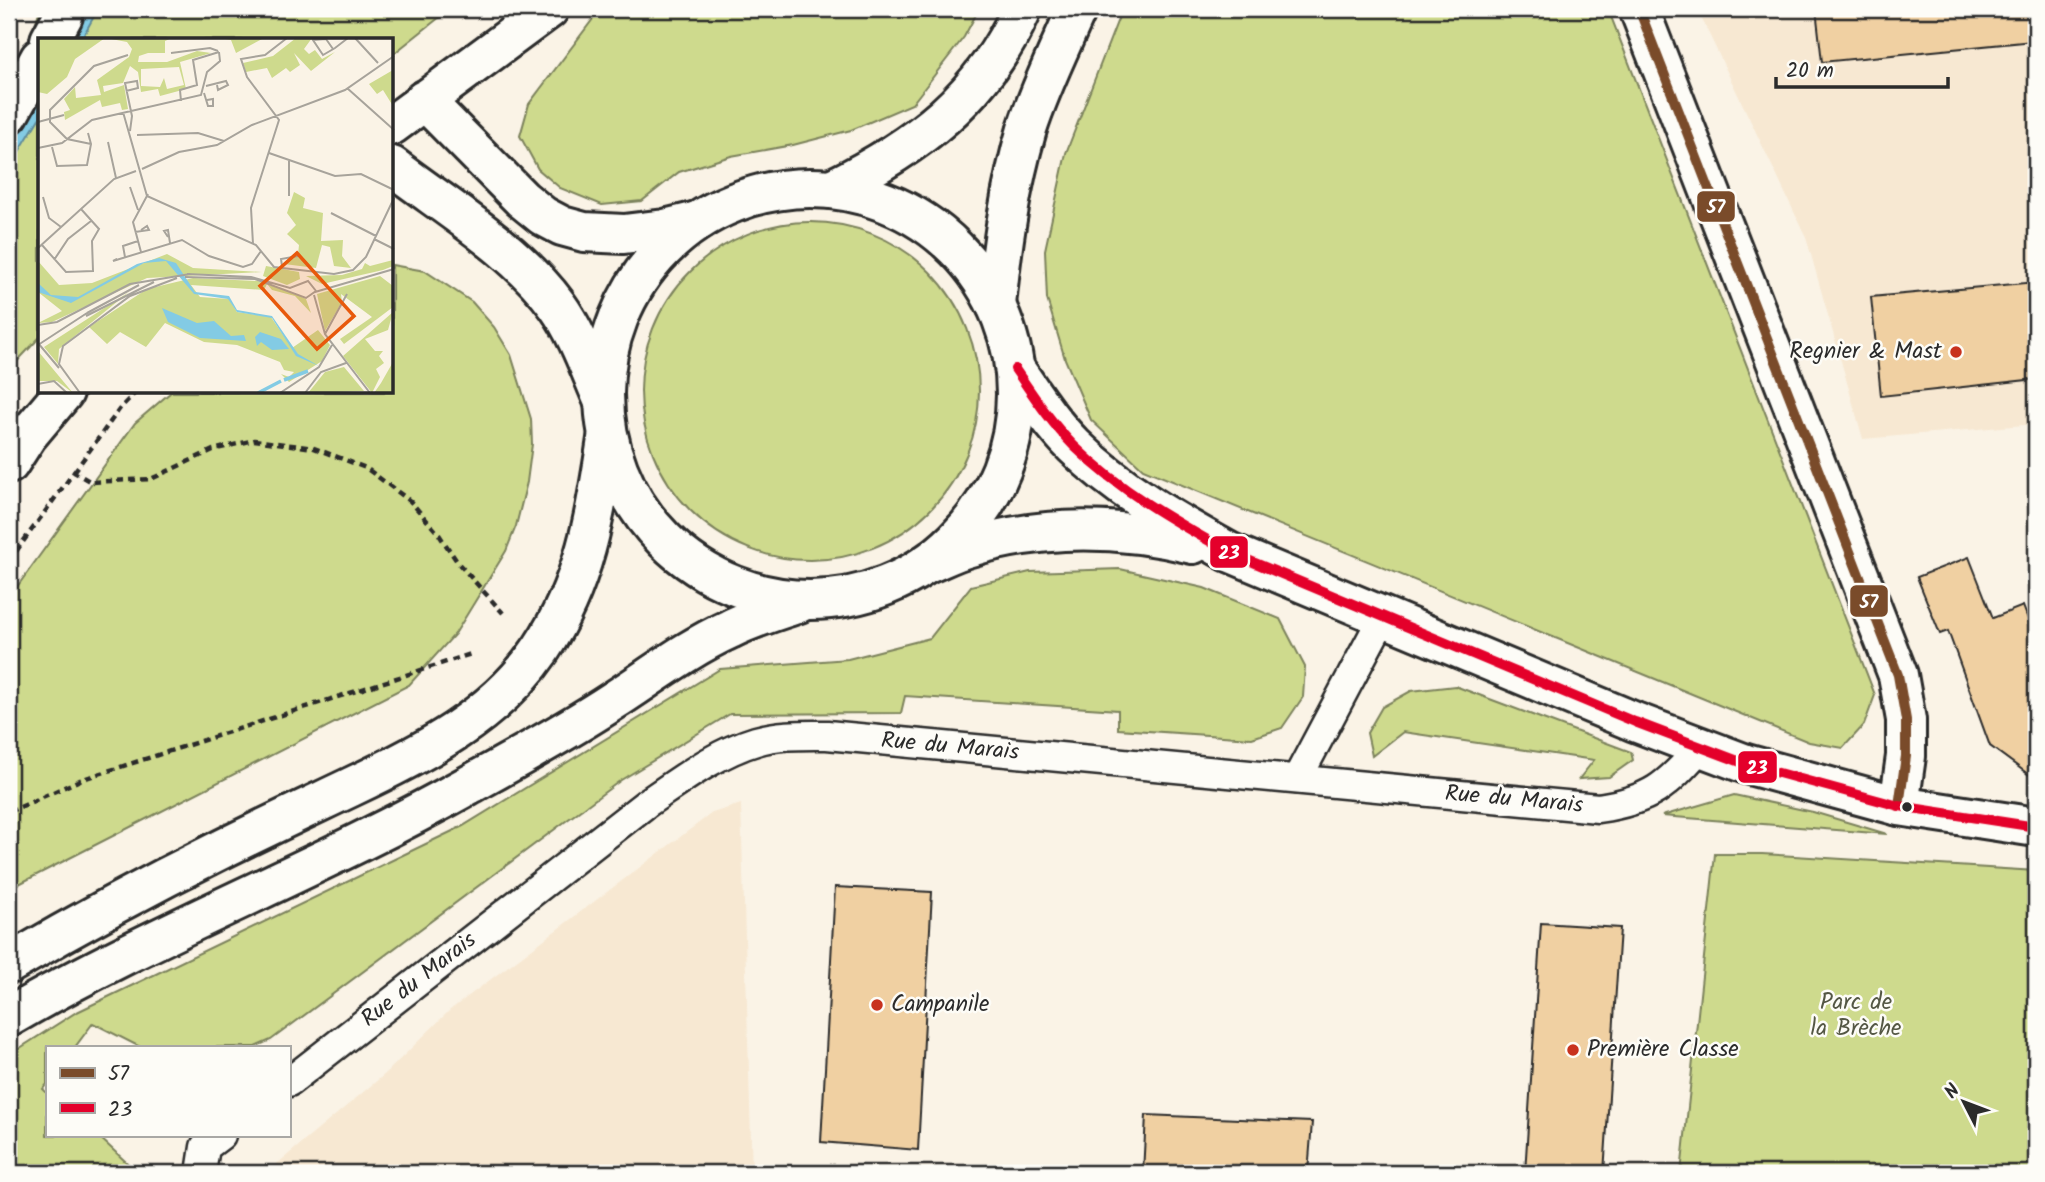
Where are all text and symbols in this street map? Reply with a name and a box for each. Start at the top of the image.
inset map [38,38,394,394]
scale bar [1776,46,1947,90]
text: 20 m [1786,55,1834,88]
line badge: 57 [1696,190,1736,223]
text: 57 [1706,193,1726,223]
place label: Regnier & Mast [1789,334,1943,370]
marker: Regnier & Mast [1948,344,1964,360]
line badge: 23 [1209,535,1249,569]
text: 23 [1218,539,1240,569]
line badge: 57 [1849,584,1889,618]
text: 57 [1859,588,1879,618]
street label: Rue du Marais [879,723,1021,771]
line badge: 23 [1737,750,1778,784]
text: 23 [1746,754,1768,784]
street label: Rue du Marais [1443,776,1585,824]
unlabelled marker [1900,800,1914,814]
street label: Rue du Marais [353,923,485,1037]
park label: Parc de la Brèche [1811,985,1901,1047]
place label: Campanile [891,987,989,1023]
marker: Campanile [869,997,885,1013]
place label: Première Classe [1587,1032,1739,1068]
marker: Première Classe [1565,1042,1581,1058]
legend [46,1046,290,1136]
text: 57 [108,1058,130,1091]
north arrow [1930,1066,2000,1136]
text: N [1938,1077,1968,1106]
text: 23 [108,1094,132,1127]

